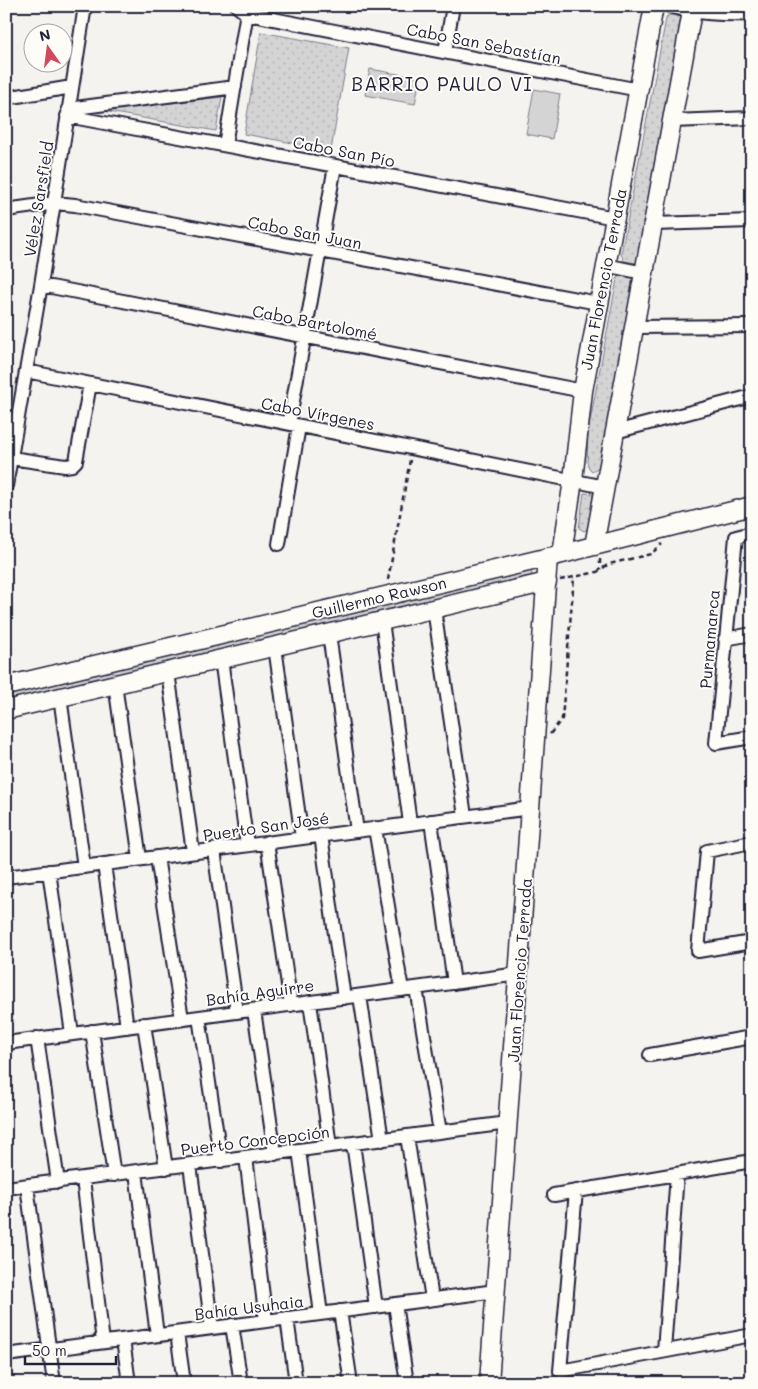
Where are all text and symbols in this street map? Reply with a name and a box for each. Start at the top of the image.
street label: Cabo San Sebastían [405,18,563,68]
north arrow [22,22,72,72]
text: N [37,24,52,45]
district label: BARRIO PAULO VI [351,71,533,96]
street label: Cabo San Pío [291,131,397,171]
street label: Vélez Sarsfield [18,140,58,258]
street label: Juan Florencio Terrada [575,186,631,372]
street label: Cabo San Juan [246,211,364,253]
street label: Cabo Bartolomé [251,300,379,344]
street label: Cabo Vírgenes [259,392,377,434]
street label: Guillermo Rawson [310,571,448,623]
street label: Purmamarca [694,589,724,689]
street label: Puerto San José [202,807,330,845]
street label: Juan Florencio Terrada [502,877,536,1063]
street label: Bahía Aguirre [205,974,315,1010]
street label: Puerto Concepción [179,1120,331,1160]
street label: Bahía Usuhaia [193,1290,305,1324]
scale bar [25,1334,116,1366]
text: 50 m [32,1340,67,1360]

